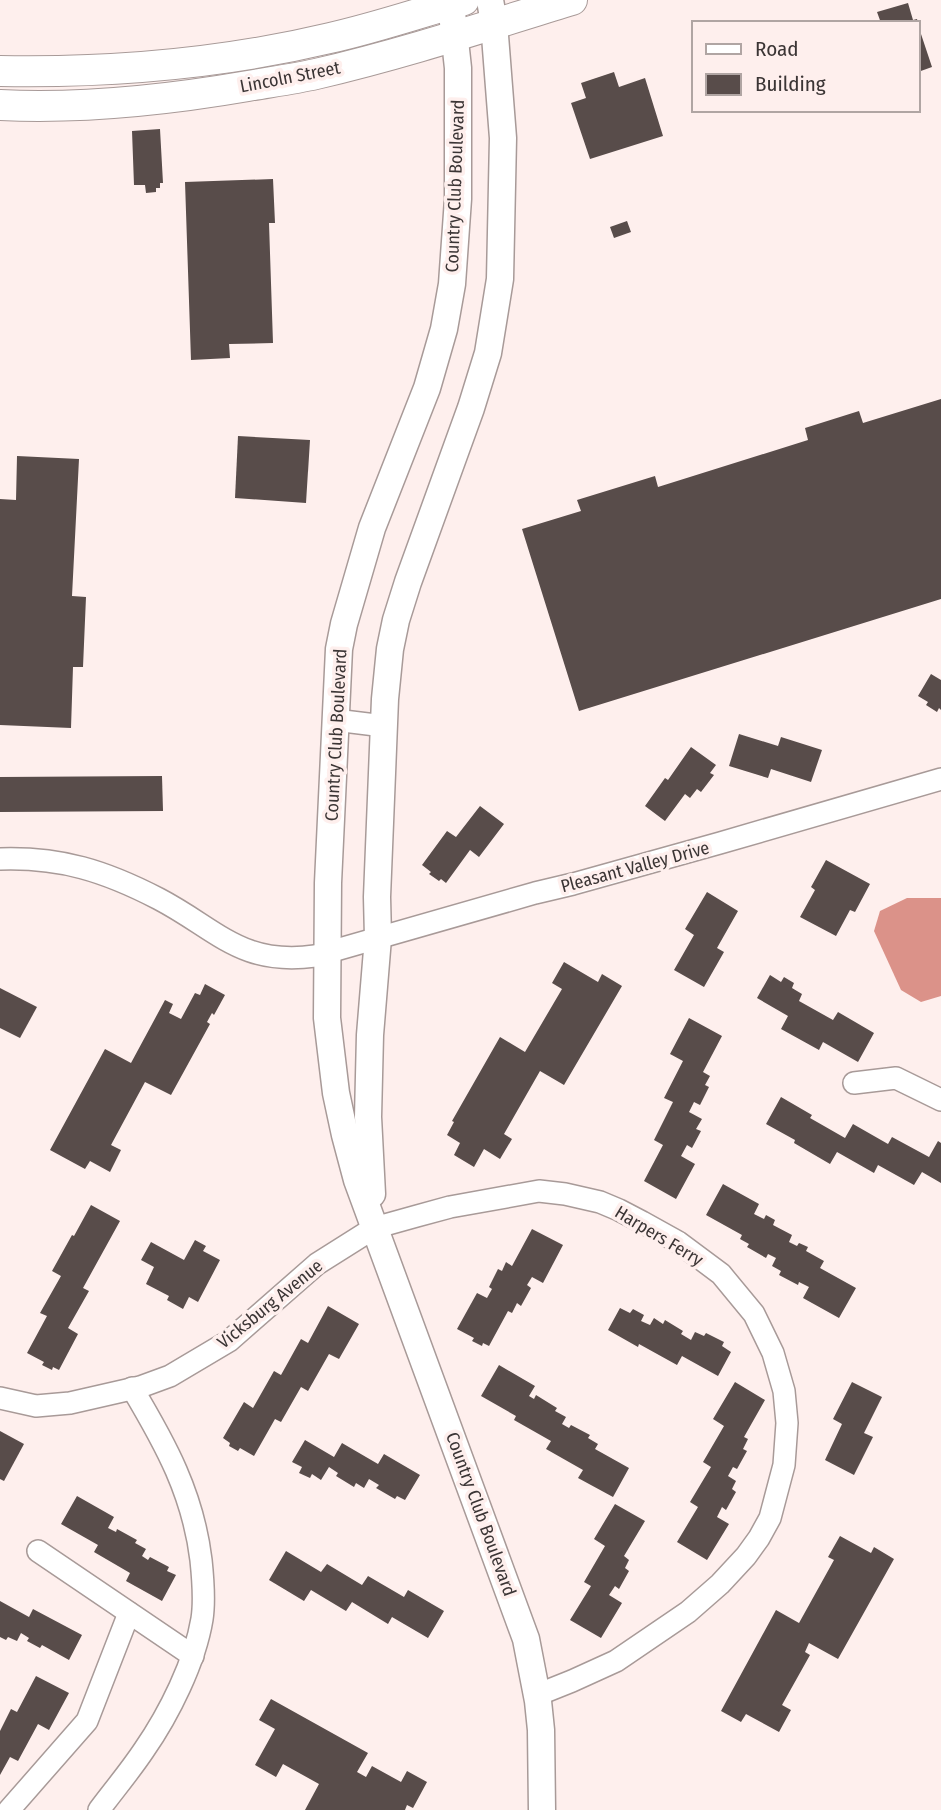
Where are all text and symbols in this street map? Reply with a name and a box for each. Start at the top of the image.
legend [692,21,920,112]
text: Road [755,36,799,62]
street label: Lincoln Street [238,56,342,97]
text: Building [755,71,826,97]
street label: Country Club Boulevard [441,99,469,273]
street label: Country Club Boulevard [320,648,352,822]
street label: Pleasant Valley Drive [558,837,712,897]
street label: Harpers Ferry [611,1201,707,1271]
street label: Vicksburg Avenue [213,1255,327,1353]
street label: Country Club Boulevard [441,1429,521,1599]

